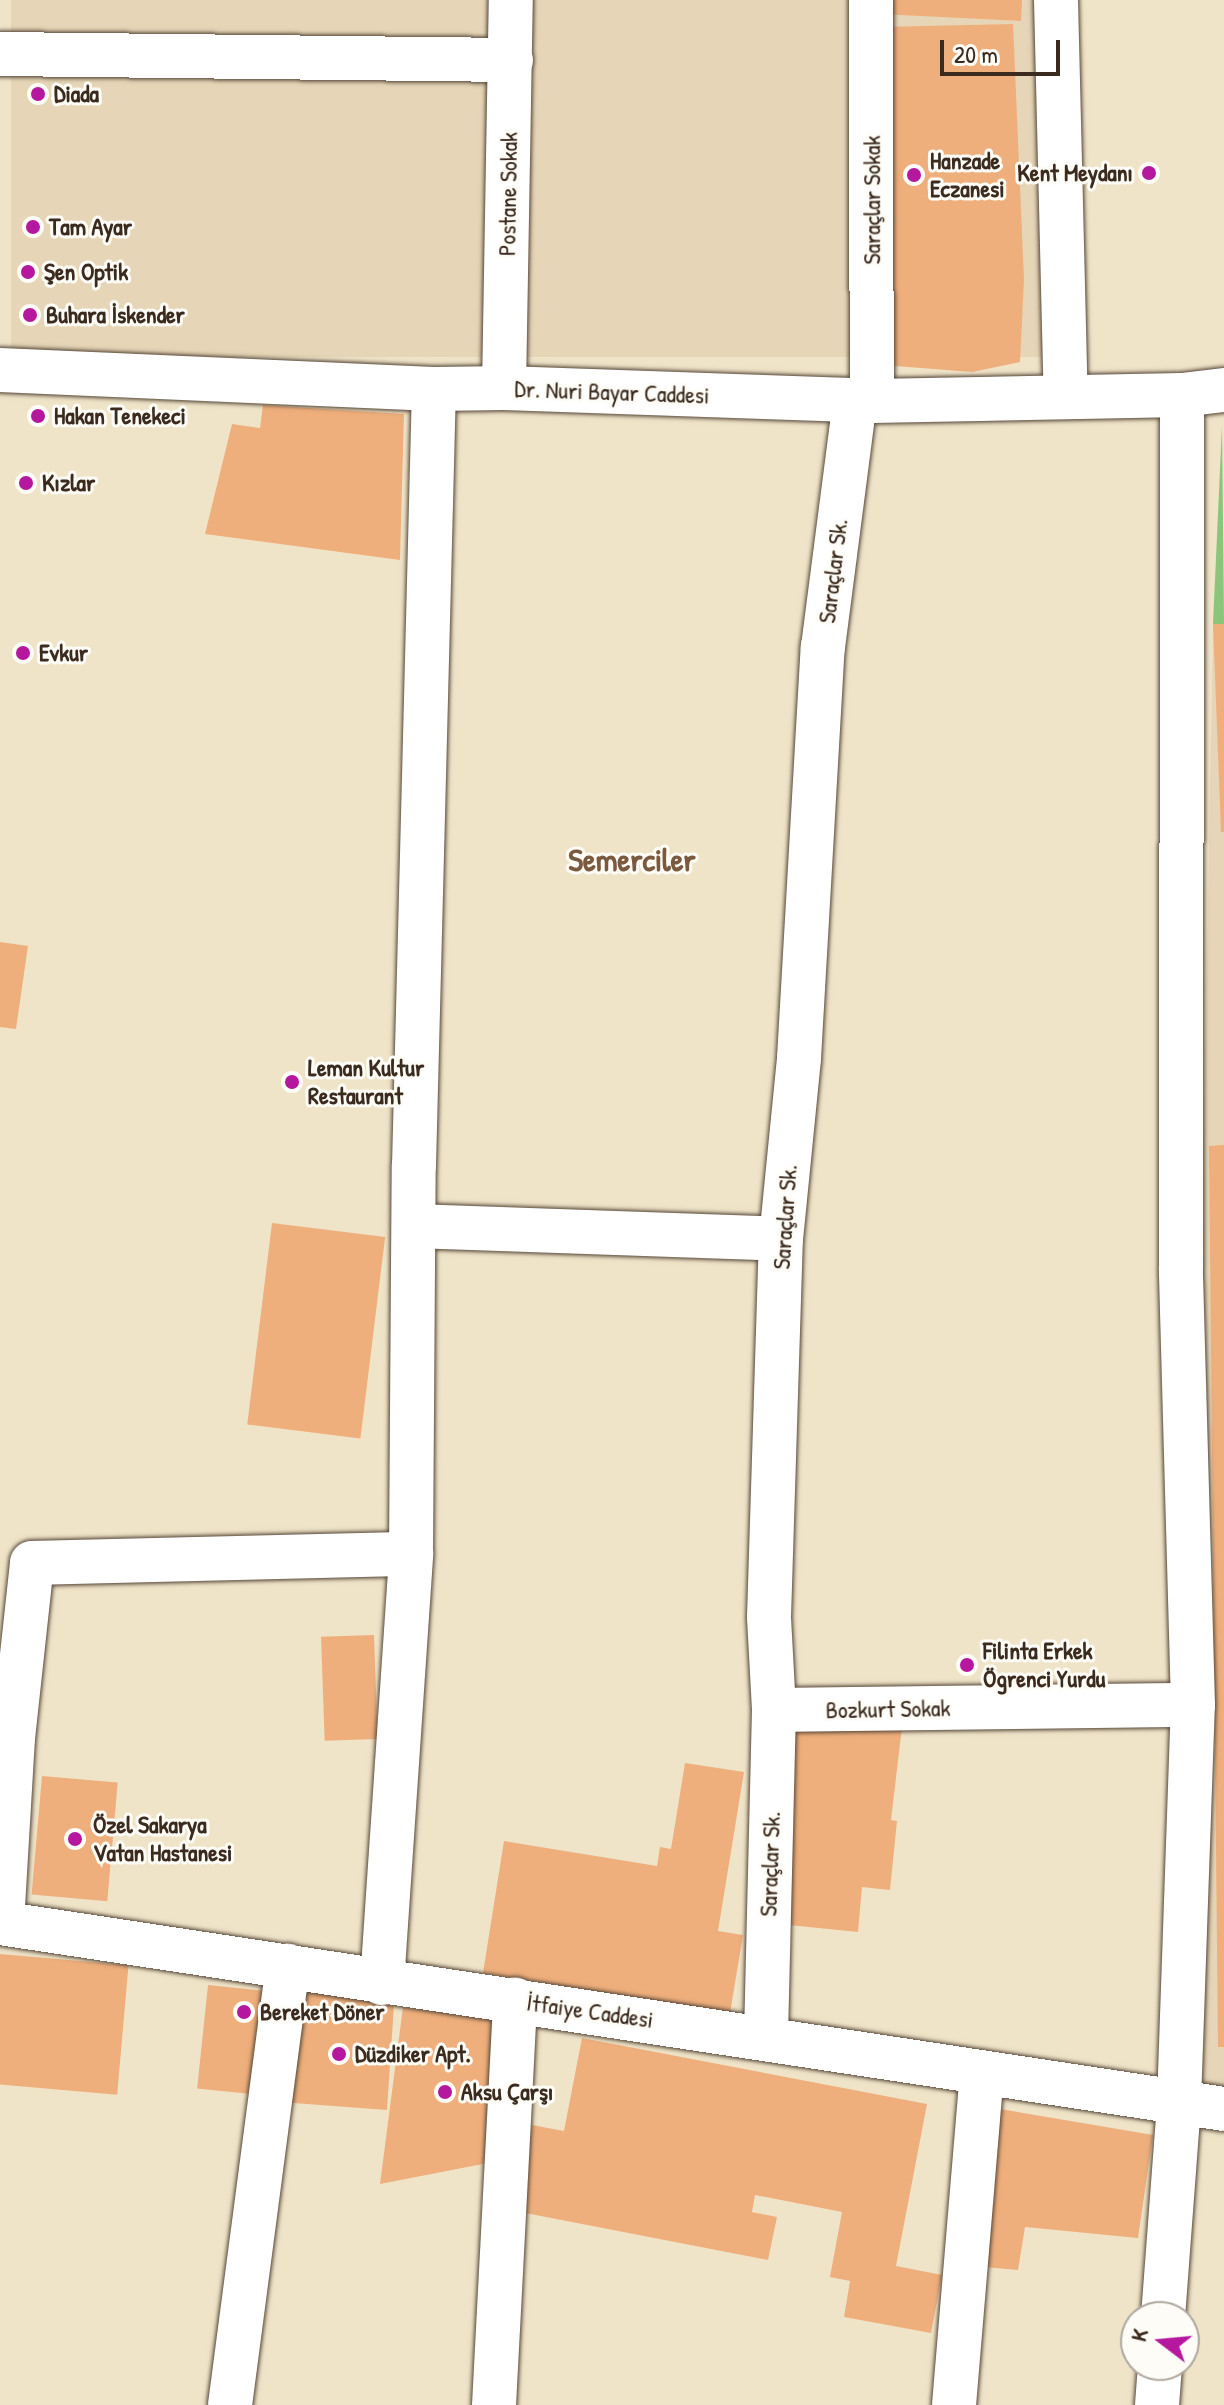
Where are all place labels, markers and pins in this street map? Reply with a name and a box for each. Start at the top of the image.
place label: Diada [54,80,99,108]
marker: Diada [29,85,47,103]
place label: Hanzade Eczanesi [930,147,1005,203]
place label: Kent Meydanı [1017,159,1133,187]
marker: Kent Meydanı [1140,164,1158,182]
marker: Hanzade Eczanesi [905,166,923,184]
place label: Tam Ayar [49,213,132,241]
marker: Tam Ayar [24,218,42,236]
place label: Şen Optik [44,258,128,286]
marker: Şen Optik [19,263,37,281]
place label: Buhara İskender [46,301,185,329]
marker: Buhara İskender [21,306,39,324]
place label: Hakan Tenekeci [54,402,186,430]
marker: Hakan Tenekeci [29,407,47,425]
place label: Kızlar [42,469,95,497]
marker: Kızlar [17,474,35,492]
place label: Evkur [39,639,88,667]
marker: Evkur [14,644,32,662]
place label: Leman Kultur Restaurant [308,1054,424,1110]
marker: Leman Kultur Restaurant [283,1073,301,1091]
place label: Filinta Erkek Ögrenci Yurdu [983,1637,1105,1693]
marker: Filinta Erkek Ögrenci Yurdu [958,1656,976,1674]
place label: Özel Sakarya Vatan Hastanesi [93,1811,232,1867]
marker: Özel Sakarya Vatan Hastanesi [64,1828,86,1850]
place label: Bereket Döner [260,1998,385,2026]
marker: Bereket Döner [235,2003,253,2021]
place label: Düzdiker Apt. [355,2040,471,2068]
marker: Düzdiker Apt. [330,2045,348,2063]
place label: Aksu Çarşı [461,2078,553,2106]
marker: Aksu Çarşı [436,2083,454,2101]

